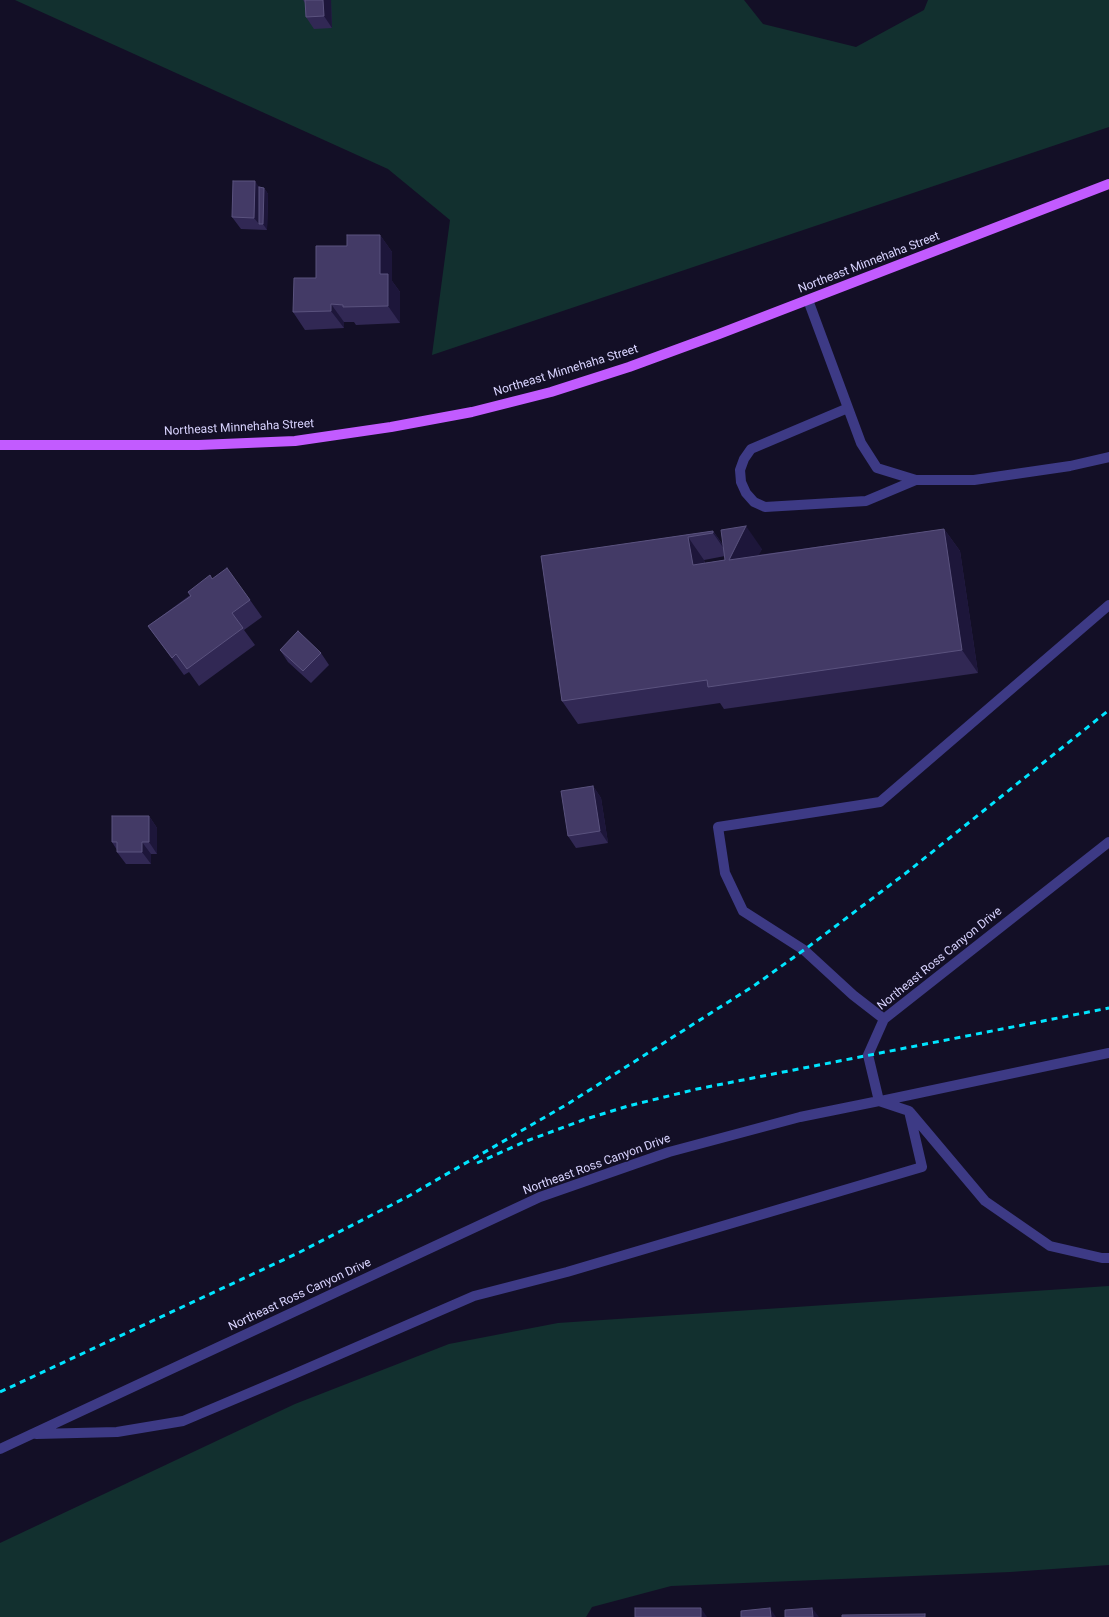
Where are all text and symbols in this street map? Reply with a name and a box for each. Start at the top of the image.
street label: Northeast Minnehaha Street [796,229,942,297]
street label: Northeast Minnehaha Street [492,342,640,400]
street label: Northeast Minnehaha Street [164,417,314,439]
street label: Northeast Ross Canyon Drive [875,904,1005,1014]
street label: Northeast Ross Canyon Drive [521,1132,673,1198]
street label: Northeast Ross Canyon Drive [226,1256,374,1334]

